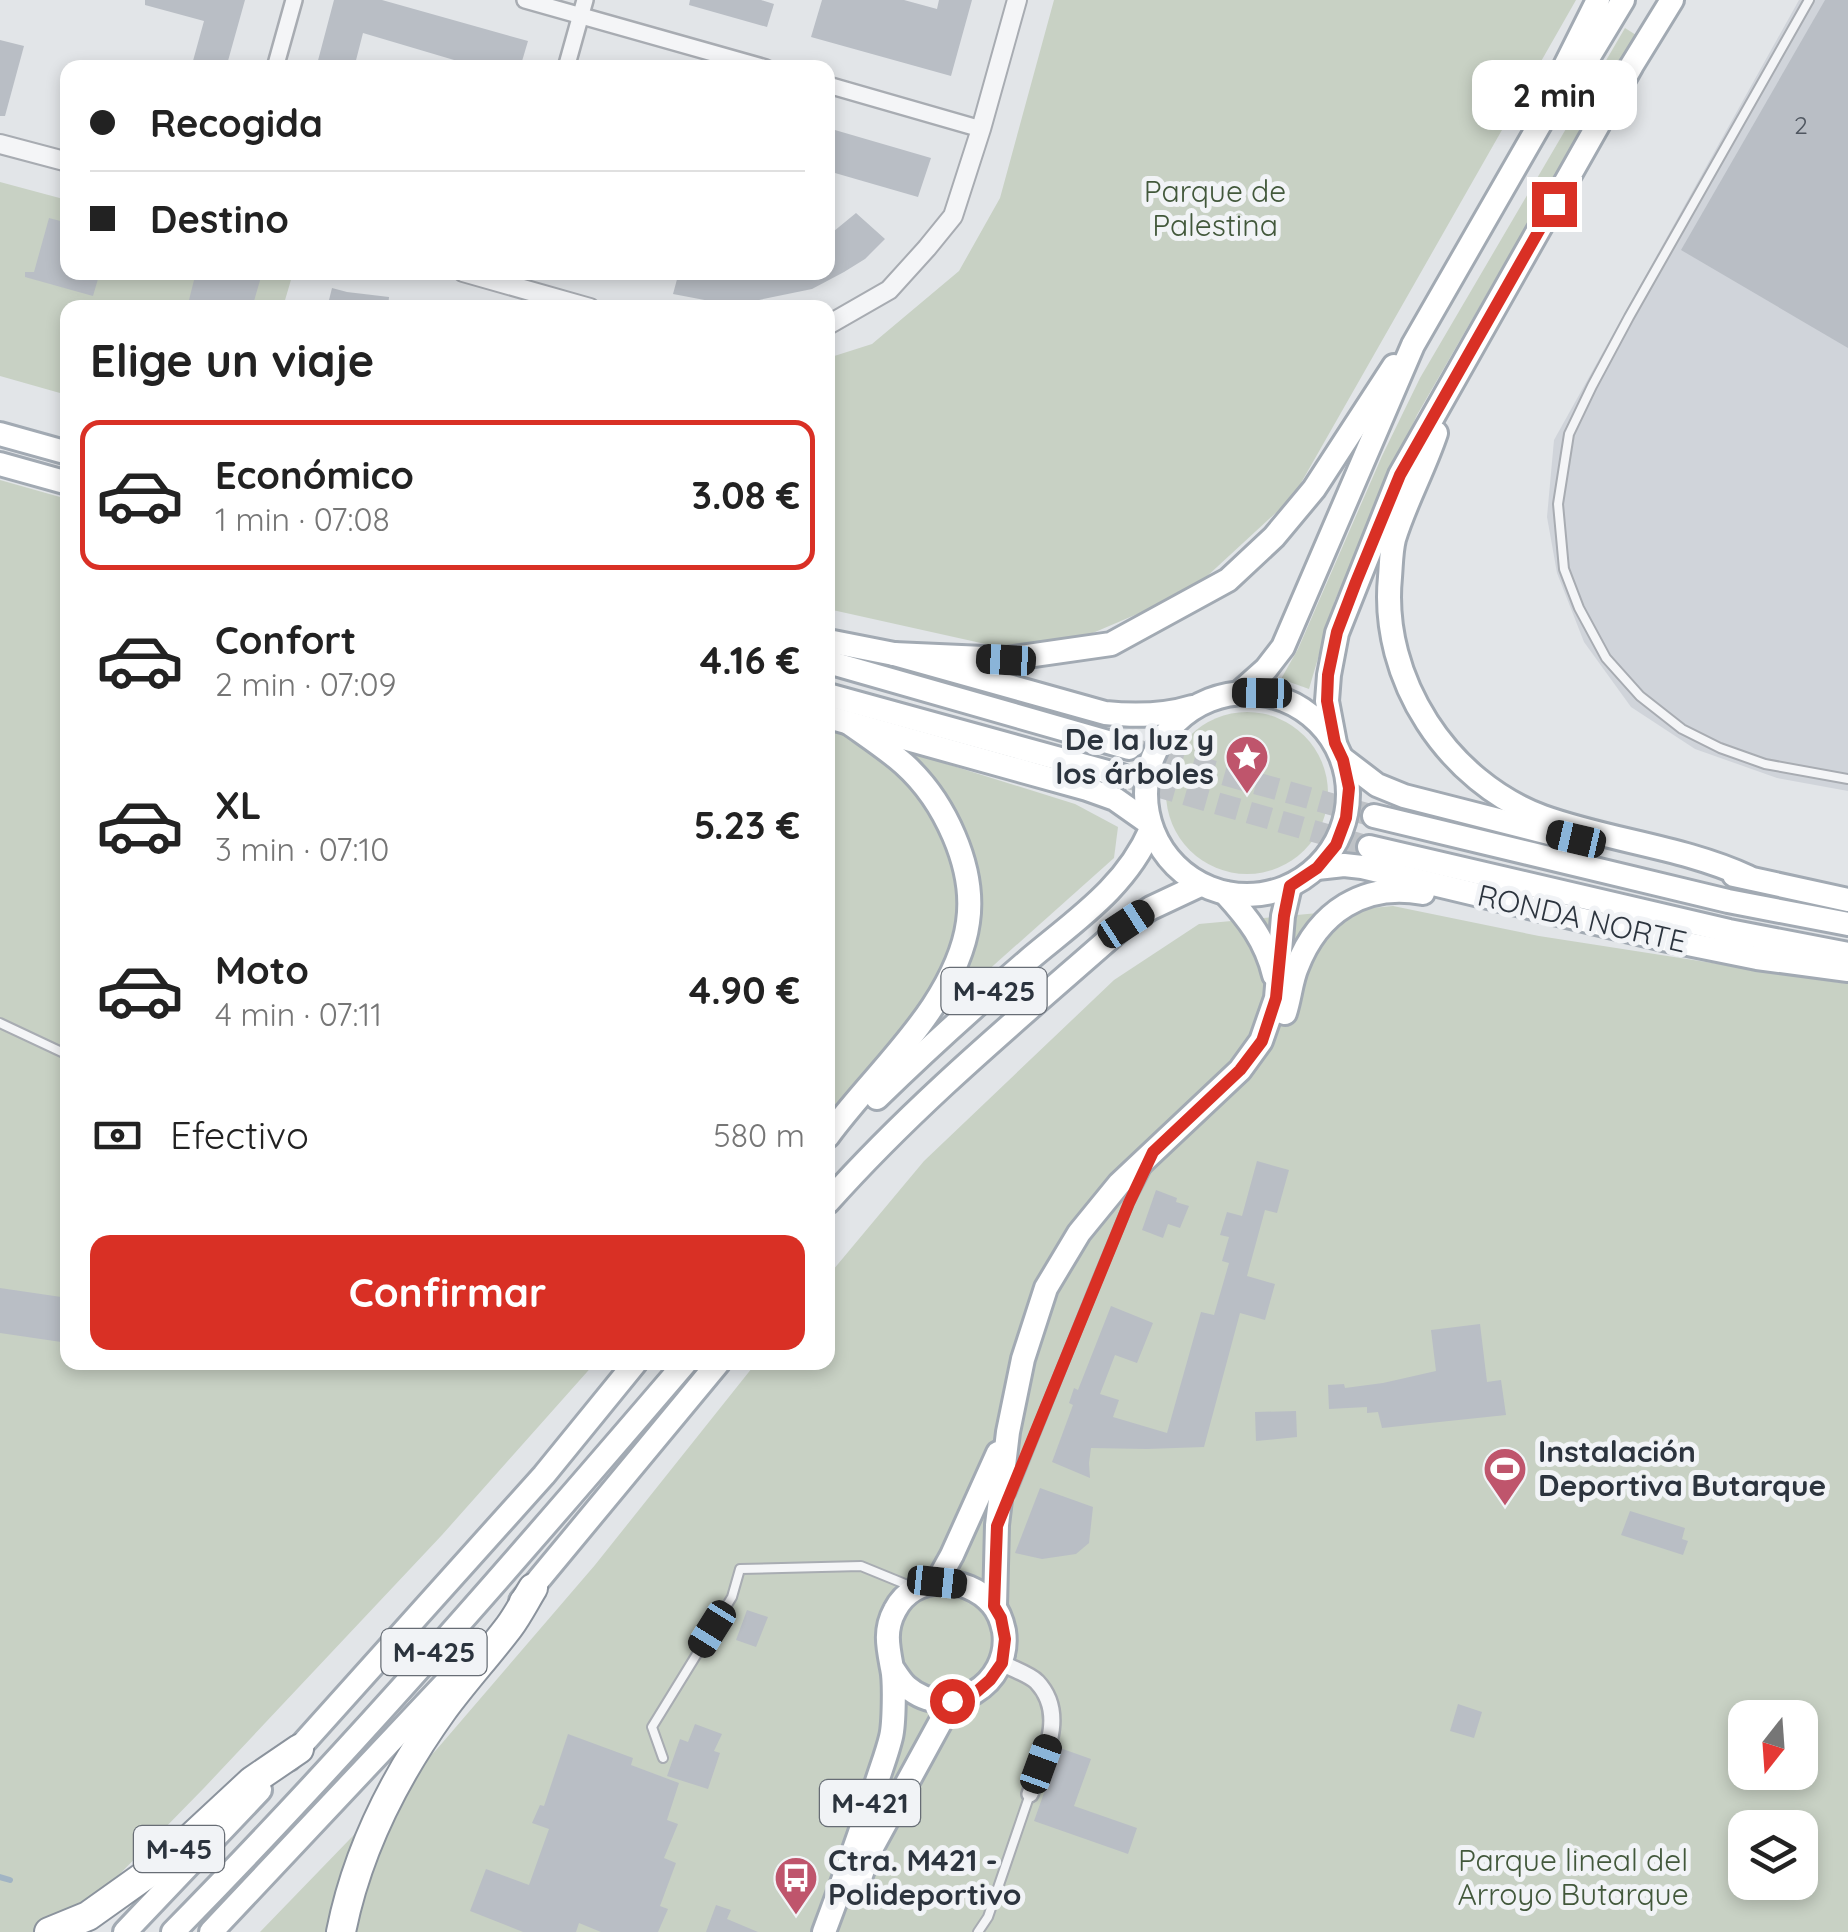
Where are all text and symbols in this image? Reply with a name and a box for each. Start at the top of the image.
callout: 2 min [1472,59,1636,129]
text: 2 min [1513,75,1596,115]
text: Recogida [150,99,323,147]
house number: 2 [1794,109,1808,140]
park label: Parque de Palestina [1144,172,1286,244]
route end [1532,182,1577,227]
text: Destino [150,195,289,243]
text: Elige un viaje [90,332,374,388]
icon: car [95,450,185,540]
text: Económico [215,451,414,499]
text: 3.08 € [692,471,800,519]
text: 1 min · 07:08 [215,499,390,539]
icon: car [95,615,185,705]
text: Confort [215,616,356,664]
text: 4.16 € [700,636,800,684]
car [975,643,1037,677]
text: 2 min · 07:09 [215,664,396,704]
car [1232,677,1292,709]
place label: De la luz y los árboles [1055,720,1214,792]
place icon: De la luz y los árboles [1224,734,1270,795]
icon: car [95,780,185,870]
text: XL [215,781,261,829]
text: 5.23 € [694,801,800,849]
car [1543,818,1609,860]
text: 3 min · 07:10 [215,829,389,869]
street label: RONDA NORTE [1474,876,1690,961]
car [1093,895,1159,953]
icon: car [95,945,185,1035]
text: Moto [215,946,309,994]
text: 4.90 € [689,966,800,1014]
road number: M-425 [942,968,1046,1014]
text: 4 min · 07:11 [215,994,382,1034]
icon: cash [90,1108,145,1163]
text: Efectivo [170,1111,309,1159]
text: 580 m [713,1115,805,1155]
button: Confirmar [90,1235,805,1350]
place label: Instalación Deportiva Butarque [1538,1432,1826,1504]
sports icon: Instalación Deportiva Butarque [1482,1446,1528,1507]
car [906,1564,968,1600]
car [683,1596,741,1662]
road number: M-425 [382,1629,486,1675]
route start [930,1679,975,1724]
north arrow [1728,1700,1818,1790]
map controls [1728,1700,1818,1900]
car [1017,1731,1065,1797]
road number: M-421 [820,1780,920,1826]
button: layers [1728,1810,1818,1900]
road number: M-45 [134,1826,224,1872]
place label: Ctra. M421 - Polideportivo [828,1841,1022,1913]
park label: Parque lineal del Arroyo Butarque [1457,1841,1689,1913]
bus stop icon: Ctra. M421 - Polideportivo [773,1855,819,1916]

